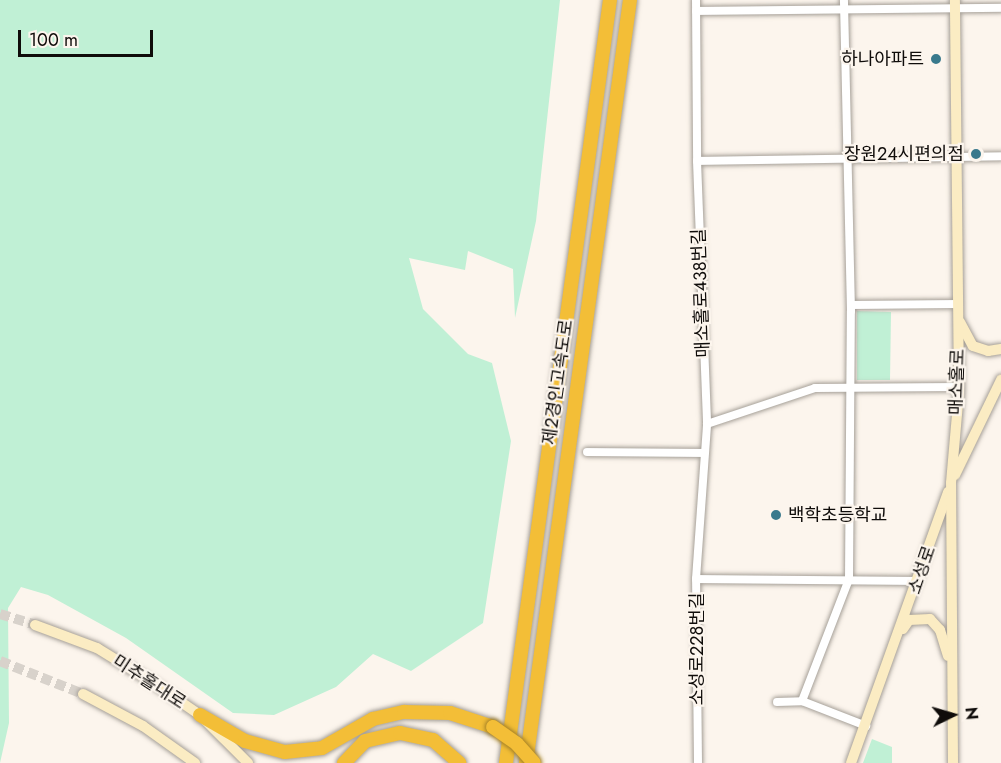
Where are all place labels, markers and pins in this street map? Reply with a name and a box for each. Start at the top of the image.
place label: 하나아파트 [841,48,924,70]
marker: 하나아파트 [929,52,943,66]
place label: 장원24시편의점 [844,143,964,165]
marker: 장원24시편의점 [969,147,983,161]
place label: 백학초등학교 [788,504,887,526]
marker: 백학초등학교 [769,508,783,522]

